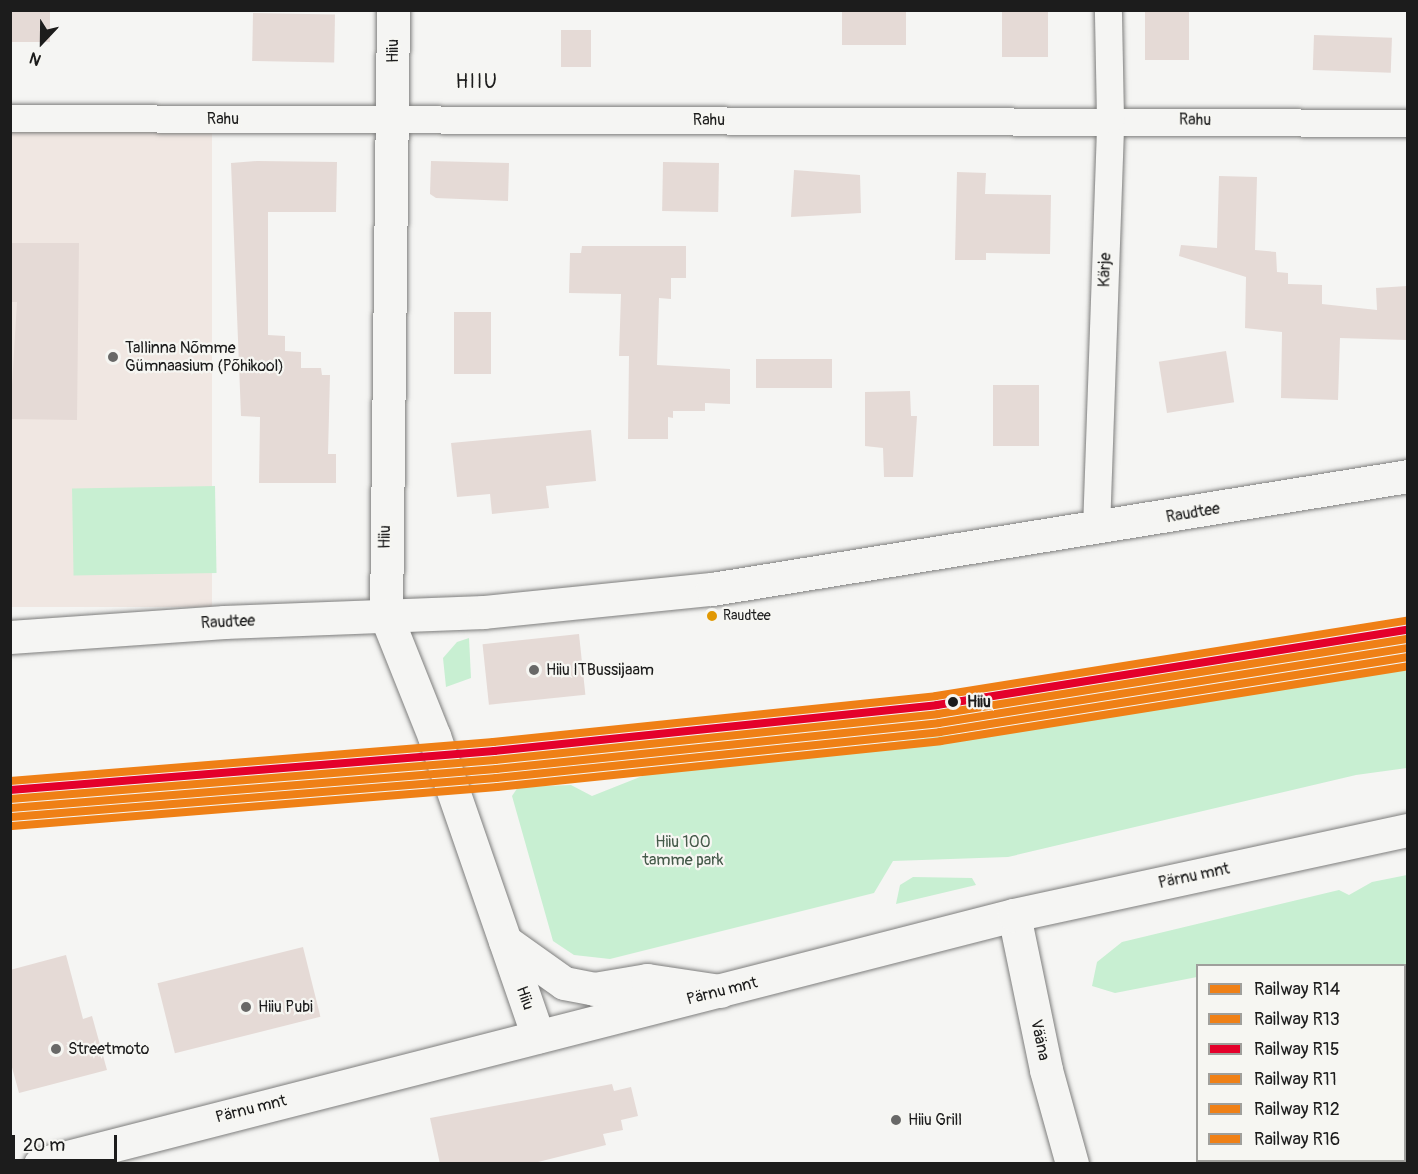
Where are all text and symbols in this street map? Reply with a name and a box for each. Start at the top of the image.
north arrow [12,12,72,72]
street label: Hiiu [383,39,403,63]
text: N [26,47,44,70]
district label: HIIU [455,69,499,93]
street label: Rahu [207,109,239,129]
street label: Rahu [693,110,725,130]
street label: Rahu [1179,110,1211,130]
street label: Kärje [1095,252,1115,288]
place label: Tallinna Nõmme Gümnaasium (Põhikool) [125,338,284,376]
marker: Tallinna Nõmme Gümnaasium (Põhikool) [106,350,120,364]
street label: Raudtee [1164,499,1222,527]
street label: Hiiu [375,525,395,549]
place label: Raudtee [723,608,771,624]
marker: Raudtee [706,610,718,622]
street label: Raudtee [200,611,256,633]
place label: Hiiu ITBussijaam [546,660,654,680]
marker: Hiiu ITBussijaam [527,663,541,677]
place label: Hiiu [967,692,991,712]
marker: Hiiu [944,693,962,711]
park label: Hiiu 100 tamme park [642,832,724,870]
street label: Pärnu mnt [1157,859,1231,893]
legend [1196,964,1406,1162]
street label: Pärnu mnt [685,973,759,1009]
text: Railway R14 [1254,978,1340,1001]
street label: Hiiu [512,984,538,1012]
place label: Hiiu Pubi [258,997,313,1017]
marker: Hiiu Pubi [239,1000,253,1014]
text: Railway R13 [1254,1008,1340,1031]
street label: Vääna [1026,1018,1054,1062]
text: Railway R15 [1254,1038,1340,1061]
place label: Streetmoto [68,1039,149,1059]
marker: Streetmoto [49,1042,63,1056]
text: Railway R11 [1254,1068,1337,1091]
street label: Pärnu mnt [214,1091,288,1127]
text: Railway R12 [1254,1098,1340,1121]
place label: Hiiu Grill [908,1110,962,1130]
marker: Hiiu Grill [889,1113,903,1127]
scale bar [15,1123,120,1161]
text: Railway R16 [1254,1128,1340,1151]
text: 20 m [23,1134,65,1157]

